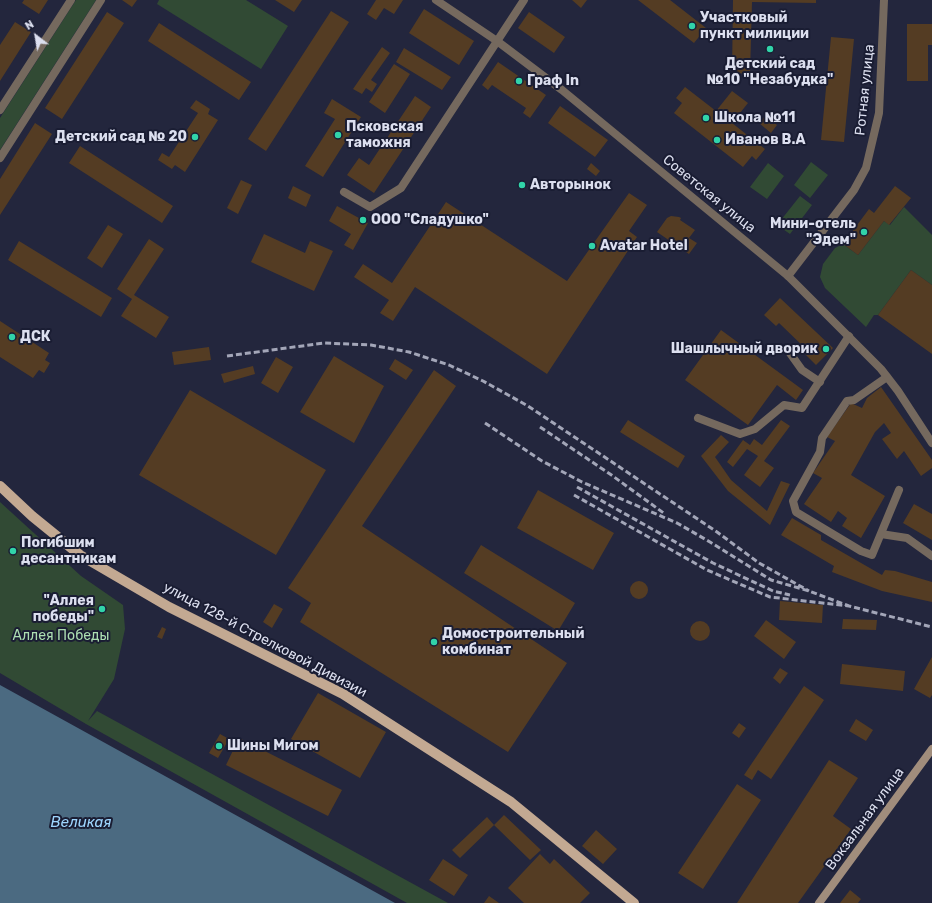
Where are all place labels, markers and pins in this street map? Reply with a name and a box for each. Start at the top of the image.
place label: Участковый пункт милиции [700,10,809,42]
marker: Участковый пункт милиции [687,21,697,31]
marker: Детский сад №10 "Незабудка" [765,44,775,54]
place label: Детский сад №10 "Незабудка" [707,56,833,88]
place label: Граф In [527,73,579,89]
marker: Граф In [514,76,524,86]
place label: Школа №11 [714,110,795,126]
marker: Школа №11 [701,113,711,123]
place label: Псковская таможня [346,119,423,152]
place label: Детский сад № 20 [55,129,187,145]
marker: Псковская таможня [333,130,343,140]
marker: Детский сад № 20 [190,132,200,142]
place label: Иванов В.А [725,132,805,148]
marker: Иванов В.А [712,135,722,145]
place label: Авторынок [530,177,611,193]
marker: Авторынок [517,180,527,190]
place label: ООО "Сладушко" [371,212,489,228]
marker: ООО "Сладушко" [358,215,368,225]
place label: Мини-отель "Эдем" [770,216,856,248]
marker: Мини-отель "Эдем" [859,227,869,237]
place label: Avatar Hotel [600,238,688,254]
marker: Avatar Hotel [587,241,597,251]
place label: ДСК [20,329,51,345]
marker: ДСК [7,332,17,342]
place label: Шашлычный дворик [671,341,818,357]
marker: Шашлычный дворик [821,344,831,354]
place label: Погибшим десантникам [21,535,116,568]
marker: Погибшим десантникам [8,546,18,556]
place label: "Аллея победы" [33,593,94,626]
marker: "Аллея победы" [97,604,107,614]
place label: Домостроительный комбинат [442,626,584,658]
marker: Домостроительный комбинат [429,637,439,647]
place label: Шины Мигом [227,738,319,754]
marker: Шины Мигом [214,741,224,751]

